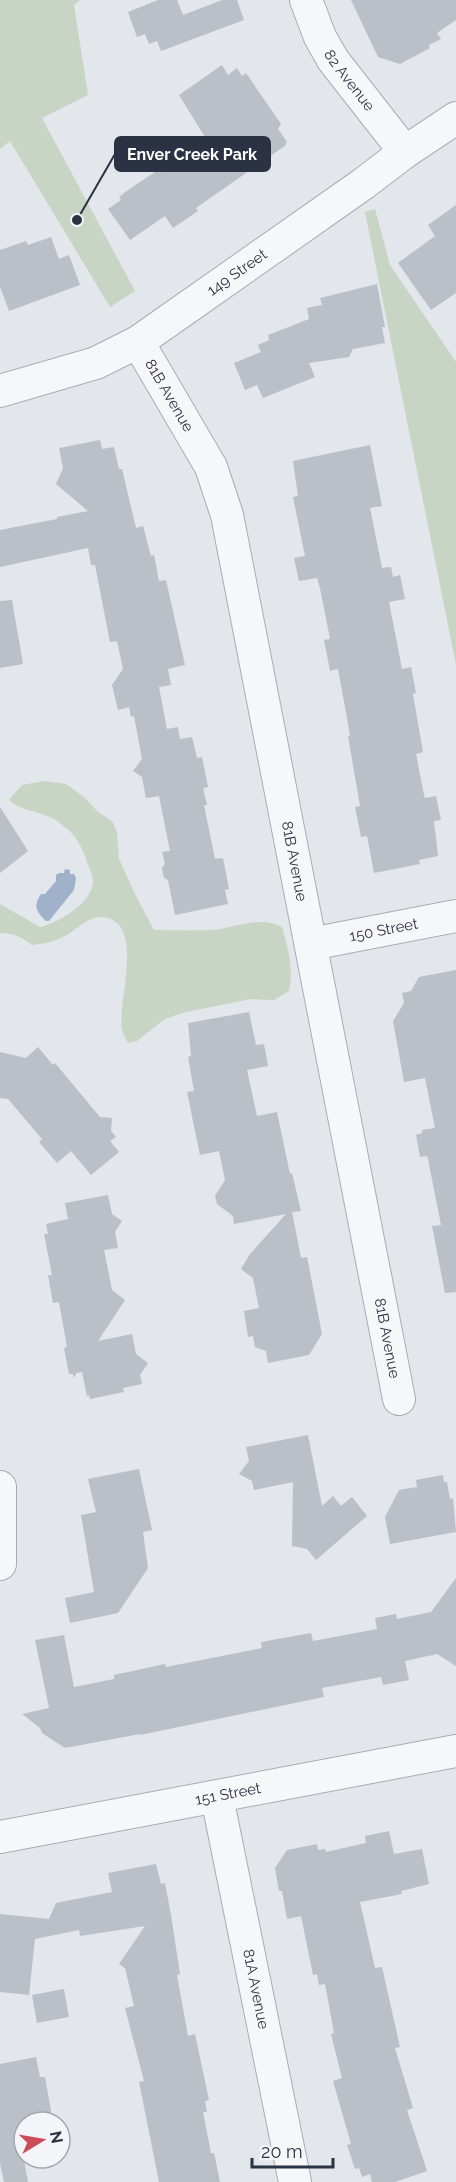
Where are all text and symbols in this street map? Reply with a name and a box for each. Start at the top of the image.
street label: 82 Avenue [320,47,379,115]
callout: Enver Creek Park [115,137,270,171]
text: Enver Creek Park [127,145,257,164]
street label: 149 Street [204,245,270,300]
street label: 81B Avenue [141,356,198,435]
street label: 81B Avenue [278,819,311,903]
street label: 150 Street [348,915,419,945]
street label: 81B Avenue [371,1297,404,1380]
street label: 151 Street [194,1779,262,1809]
street label: 81A Avenue [239,1948,273,2031]
north arrow [12,2110,72,2170]
text: N [46,2129,67,2145]
scale bar [252,2131,333,2169]
text: 20 m [261,2141,303,2162]

